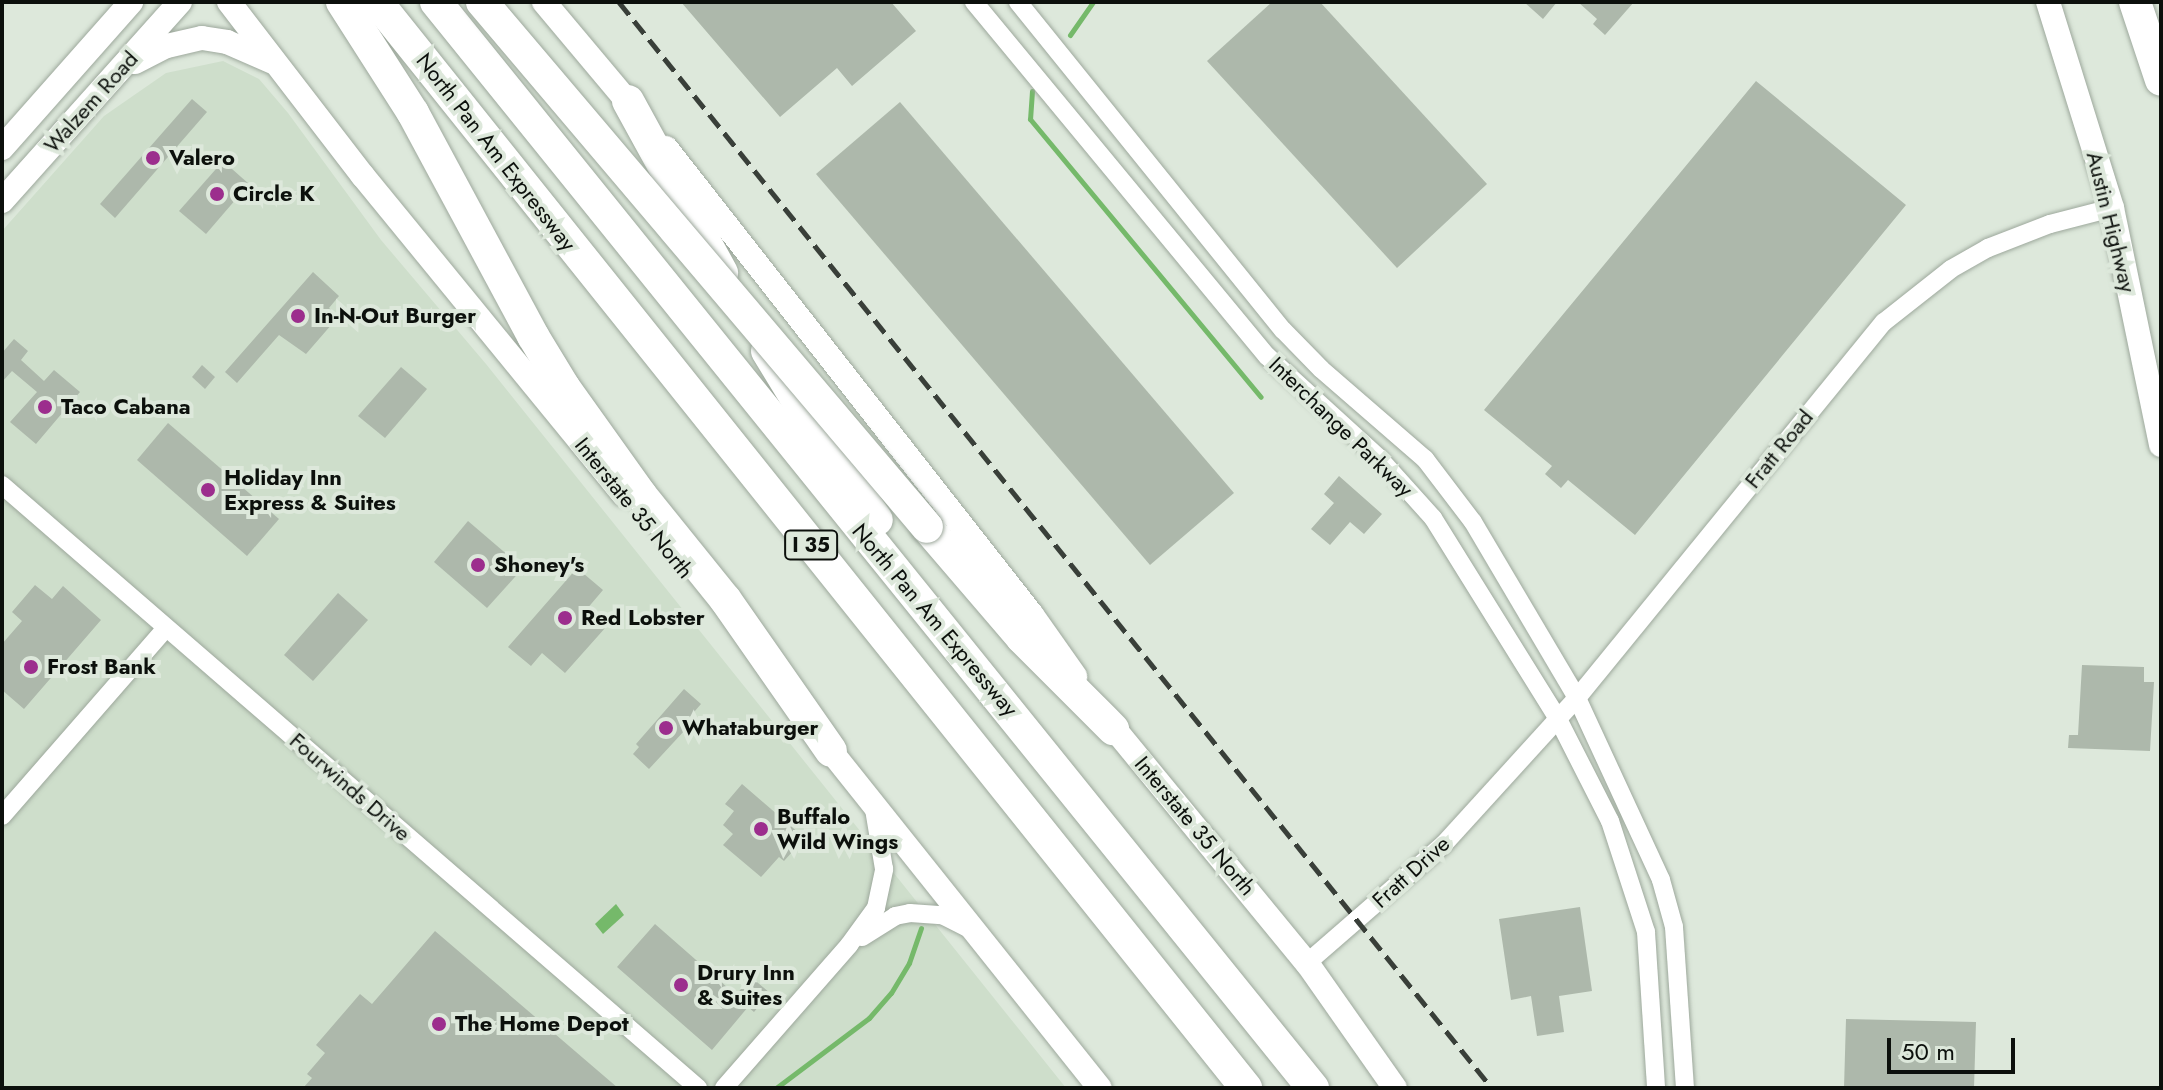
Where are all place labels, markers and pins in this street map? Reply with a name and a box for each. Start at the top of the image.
place label: Valero [169,145,235,171]
marker: Valero [144,149,162,167]
place label: Circle K [233,181,315,207]
marker: Circle K [208,185,226,203]
place label: In-N-Out Burger [314,303,476,329]
marker: In-N-Out Burger [289,307,307,325]
place label: Taco Cabana [61,394,191,420]
marker: Taco Cabana [36,398,54,416]
place label: Holiday Inn Express & Suites [224,464,396,516]
marker: Holiday Inn Express & Suites [199,481,217,499]
place label: Shoney's [494,552,584,578]
marker: Shoney's [469,556,487,574]
place label: Red Lobster [581,605,705,631]
marker: Red Lobster [556,609,574,627]
place label: Frost Bank [47,654,156,680]
marker: Frost Bank [22,658,40,676]
place label: Whataburger [682,715,819,741]
marker: Whataburger [657,719,675,737]
place label: Buffalo Wild Wings [777,803,898,854]
marker: Buffalo Wild Wings [752,820,770,838]
place label: Drury Inn & Suites [697,959,795,1010]
marker: Drury Inn & Suites [672,976,690,994]
place label: The Home Depot [455,1011,629,1037]
marker: The Home Depot [430,1015,448,1033]

